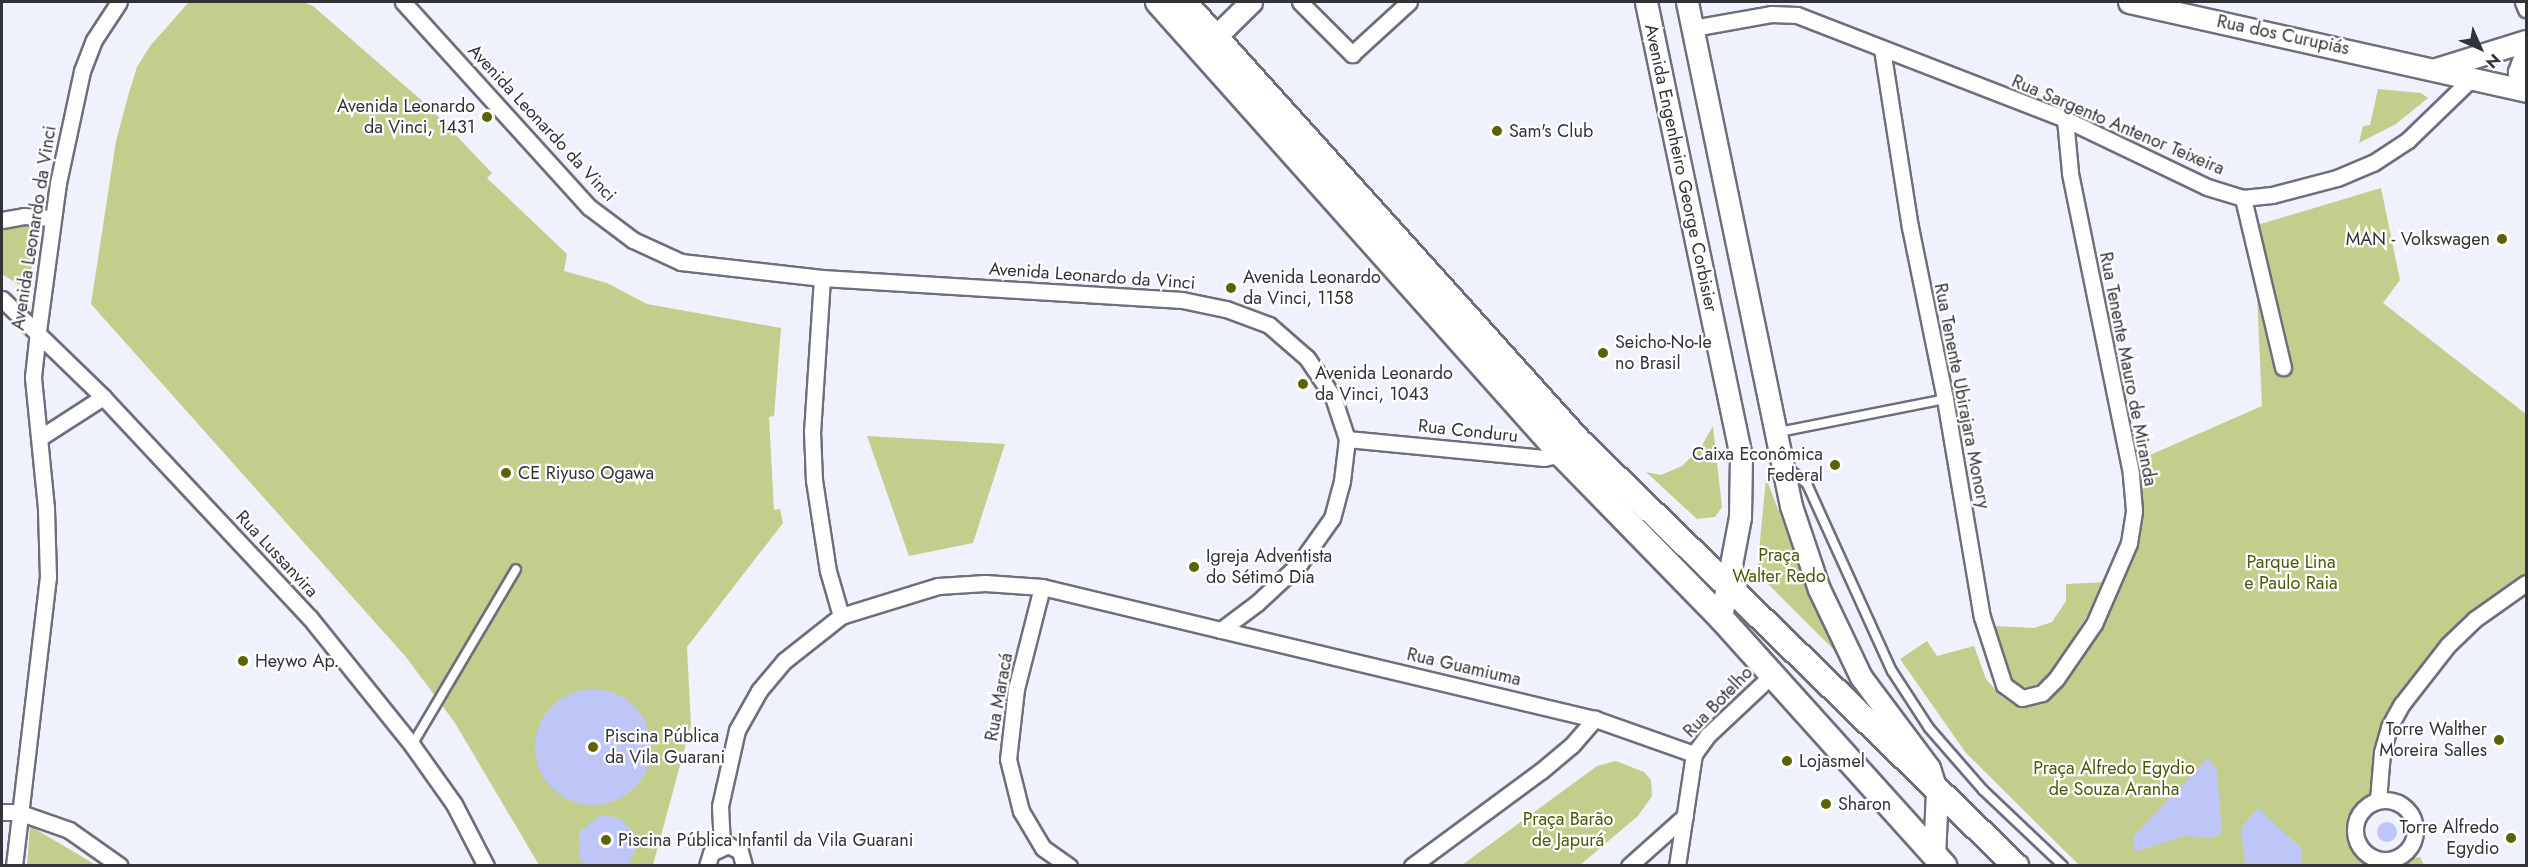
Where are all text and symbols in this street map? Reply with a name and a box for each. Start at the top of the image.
street label: Rua dos Curupiás [2215,10,2351,60]
north arrow [2450,18,2510,78]
street label: Avenida Engenheiro George Corbisier [1640,22,1722,314]
street label: Avenida Leonardo da Vinci [464,40,620,206]
text: N [2480,48,2506,74]
street label: Rua Sargento Antenor Teixeira [2008,70,2228,180]
place label: Avenida Leonardo da Vinci, 1431 [337,96,475,138]
marker: Avenida Leonardo da Vinci, 1431 [480,110,494,124]
place label: Sam's Club [1509,120,1593,142]
street label: Avenida Leonardo da Vinci [7,124,61,332]
marker: Sam's Club [1490,124,1504,138]
place label: MAN - Volkswagen [2346,228,2490,250]
marker: MAN - Volkswagen [2495,232,2509,246]
street label: Rua Tenente Mauro de Miranda [2095,250,2161,488]
street label: Avenida Leonardo da Vinci [988,258,1196,294]
place label: Avenida Leonardo da Vinci, 1158 [1243,267,1381,310]
marker: Avenida Leonardo da Vinci, 1158 [1224,281,1238,295]
street label: Rua Tenente Ubirajara Monory [1930,281,1994,511]
place label: Seicho-No-Ie no Brasil [1615,332,1712,374]
marker: Seicho-No-Ie no Brasil [1596,346,1610,360]
place label: Avenida Leonardo da Vinci, 1043 [1315,363,1453,406]
marker: Avenida Leonardo da Vinci, 1043 [1296,377,1310,391]
street label: Rua Conduru [1417,415,1519,447]
place label: Caixa Econômica Federal [1692,444,1823,486]
marker: Caixa Econômica Federal [1828,458,1842,472]
place label: CE Riyuso Ogawa [518,462,654,484]
marker: CE Riyuso Ogawa [499,466,513,480]
street label: Rua Lussanvira [231,506,323,602]
park label: Praça Walter Redo [1732,545,1826,588]
place label: Igreja Adventista do Sétimo Dia [1206,546,1332,588]
park label: Parque Lina e Paulo Raia [2244,552,2338,594]
marker: Igreja Adventista do Sétimo Dia [1187,560,1201,574]
street label: Rua Guamiuma [1405,643,1523,691]
place label: Heywo Ap. [255,650,339,672]
street label: Rua Maracá [981,651,1017,743]
marker: Heywo Ap. [236,654,250,668]
street label: Rua Botelho [1679,662,1757,742]
place label: Torre Walther Moreira Salles [2379,719,2487,762]
place label: Piscina Pública da Vila Guarani [605,726,725,768]
marker: Torre Walther Moreira Salles [2492,733,2506,747]
marker: Piscina Pública da Vila Guarani [586,740,600,754]
place label: Lojasmel [1799,750,1865,772]
marker: Lojasmel [1780,754,1794,768]
park label: Praça Alfredo Egydio de Souza Aranha [2033,758,2195,800]
place label: Sharon [1838,793,1891,815]
marker: Sharon [1819,797,1833,811]
park label: Praça Barão de Japurá [1523,809,1613,852]
place label: Torre Alfredo Egydio [2399,817,2499,860]
place label: Piscina Pública Infantil da Vila Guarani [618,829,913,851]
marker: Torre Alfredo Egydio [2504,831,2518,845]
marker: Piscina Pública Infantil da Vila Guarani [599,833,613,847]

